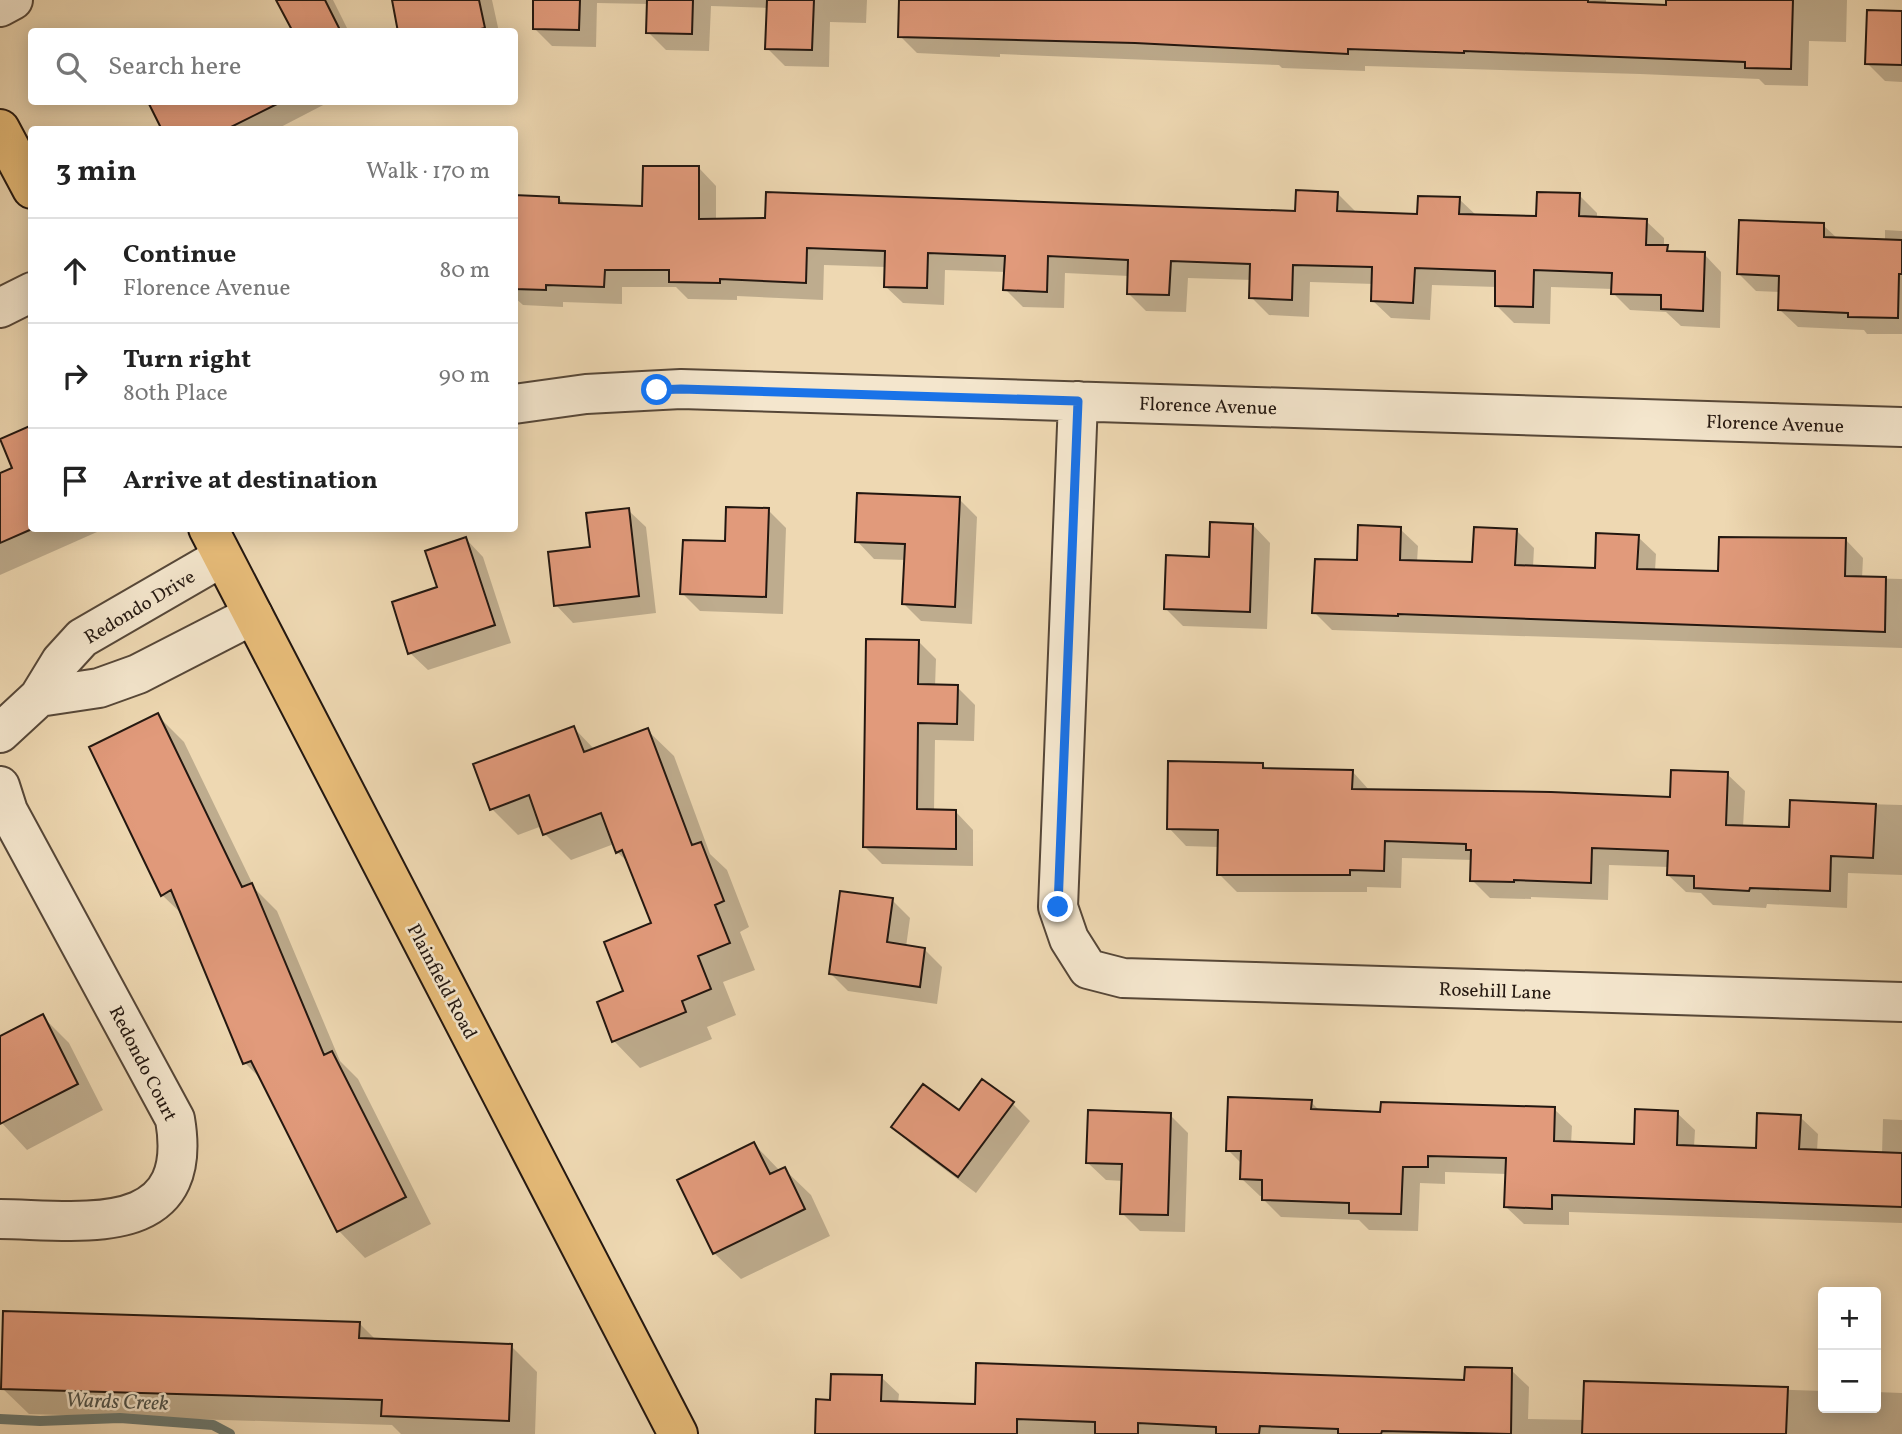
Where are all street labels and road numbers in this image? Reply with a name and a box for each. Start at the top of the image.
street label: Florence Avenue [1138,392,1277,422]
street label: Florence Avenue [1705,410,1844,440]
street label: Redondo Drive [80,564,200,651]
street label: Plainfield Road [400,920,483,1044]
street label: Rosehill Lane [1438,977,1552,1007]
street label: Redondo Court [102,1002,183,1126]

